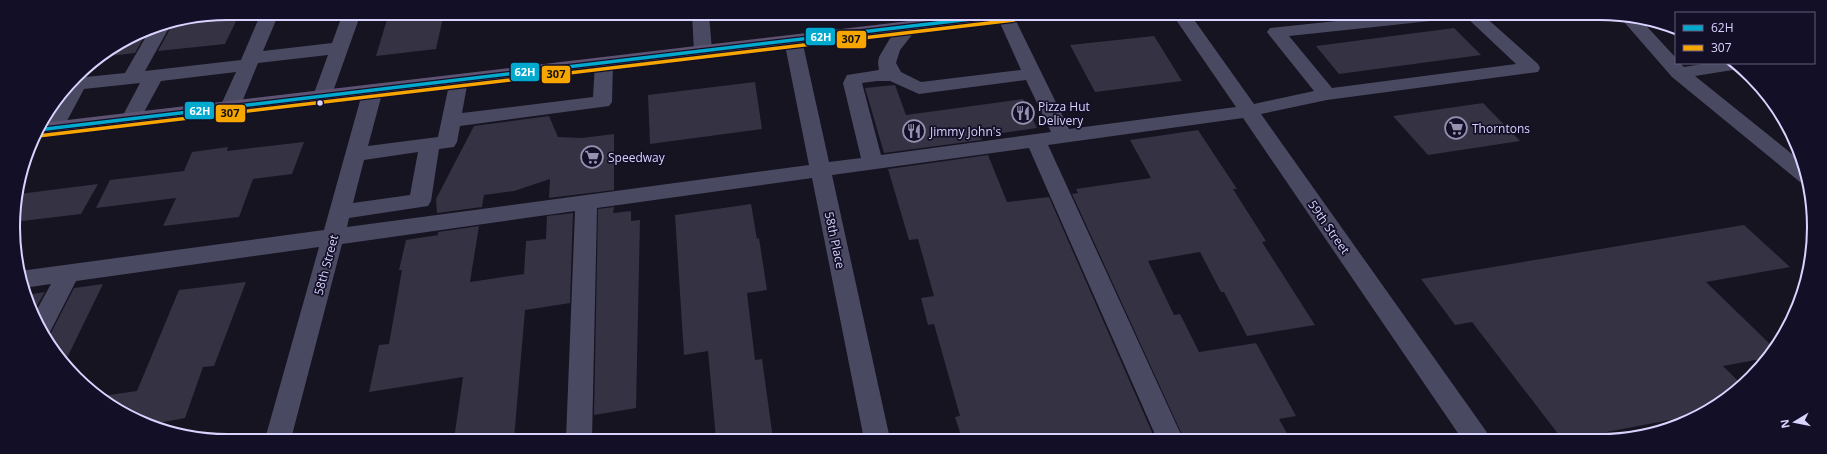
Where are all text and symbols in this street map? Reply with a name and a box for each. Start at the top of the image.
legend [1675,12,1815,64]
text: 62H [1711,19,1734,36]
line badge: 62H [805,27,836,46]
text: 62H [811,29,832,44]
line badge: 307 [836,30,867,49]
text: 307 [842,31,860,46]
text: 307 [1711,39,1732,56]
line badge: 62H [510,62,540,82]
text: 62H [515,64,536,79]
line badge: 307 [541,65,571,84]
text: 307 [547,66,565,81]
unlabelled marker [315,98,325,108]
place label: Pizza Hut Delivery [1038,98,1090,129]
restaurant icon: Pizza Hut Delivery [1010,100,1036,126]
line badge: 62H [184,101,215,120]
text: 62H [190,103,211,118]
line badge: 307 [215,104,246,123]
text: 307 [221,105,239,120]
supermarket icon: Thorntons [1443,115,1469,141]
restaurant icon: Jimmy John's [901,118,927,144]
place label: Thorntons [1472,120,1530,137]
place label: Jimmy John's [929,123,1001,140]
supermarket icon: Speedway [579,144,605,170]
place label: Speedway [608,149,666,166]
street label: 59th Street [1304,197,1354,257]
street label: 58th Place [821,210,849,270]
street label: 58th Street [310,233,342,297]
north arrow [1775,402,1815,442]
text: N [1776,418,1793,430]

